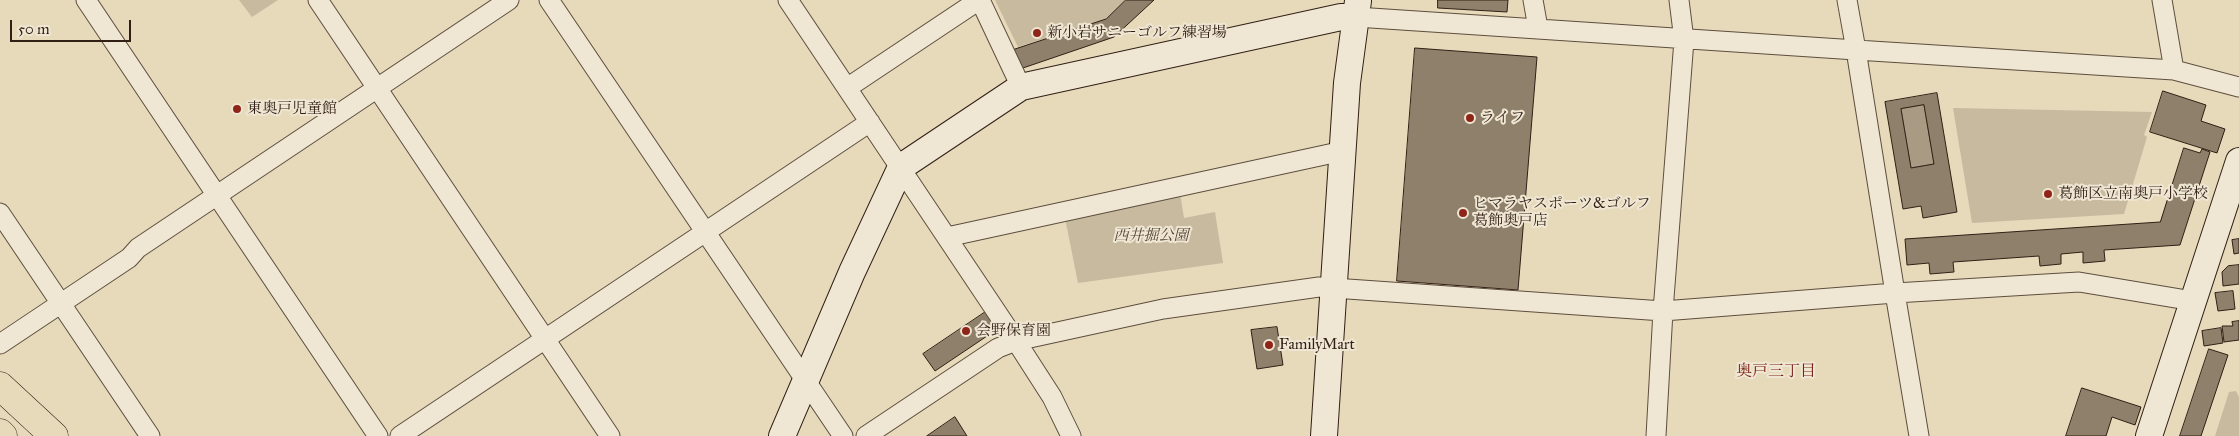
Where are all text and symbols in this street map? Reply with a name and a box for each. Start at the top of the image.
scale bar [12,10,134,42]
text: 50 m [18,20,50,38]
place label: 新小岩サニーゴルフ練習場 [1047,24,1227,42]
marker: 新小岩サニーゴルフ練習場 [1031,27,1043,39]
place label: 東奥戸児童館 [247,100,337,118]
marker: 東奥戸児童館 [231,103,243,115]
place label: ライフ [1480,109,1525,127]
marker: ライフ [1464,112,1476,124]
place label: 葛飾区立南奥戸小学校 [2058,185,2208,203]
marker: 葛飾区立南奥戸小学校 [2042,188,2054,200]
place label: ヒマラヤスポーツ&ゴルフ 葛飾奥戸店 [1473,195,1651,230]
marker: ヒマラヤスポーツ&ゴルフ 葛飾奥戸店 [1457,207,1469,219]
park label: 西井掘公園 [1114,227,1188,245]
place label: 会野保育園 [976,322,1051,340]
marker: 会野保育園 [960,325,972,337]
place label: FamilyMart [1279,336,1355,354]
marker: FamilyMart [1263,339,1275,351]
district label: 奥戸三丁目 [1736,362,1816,382]

